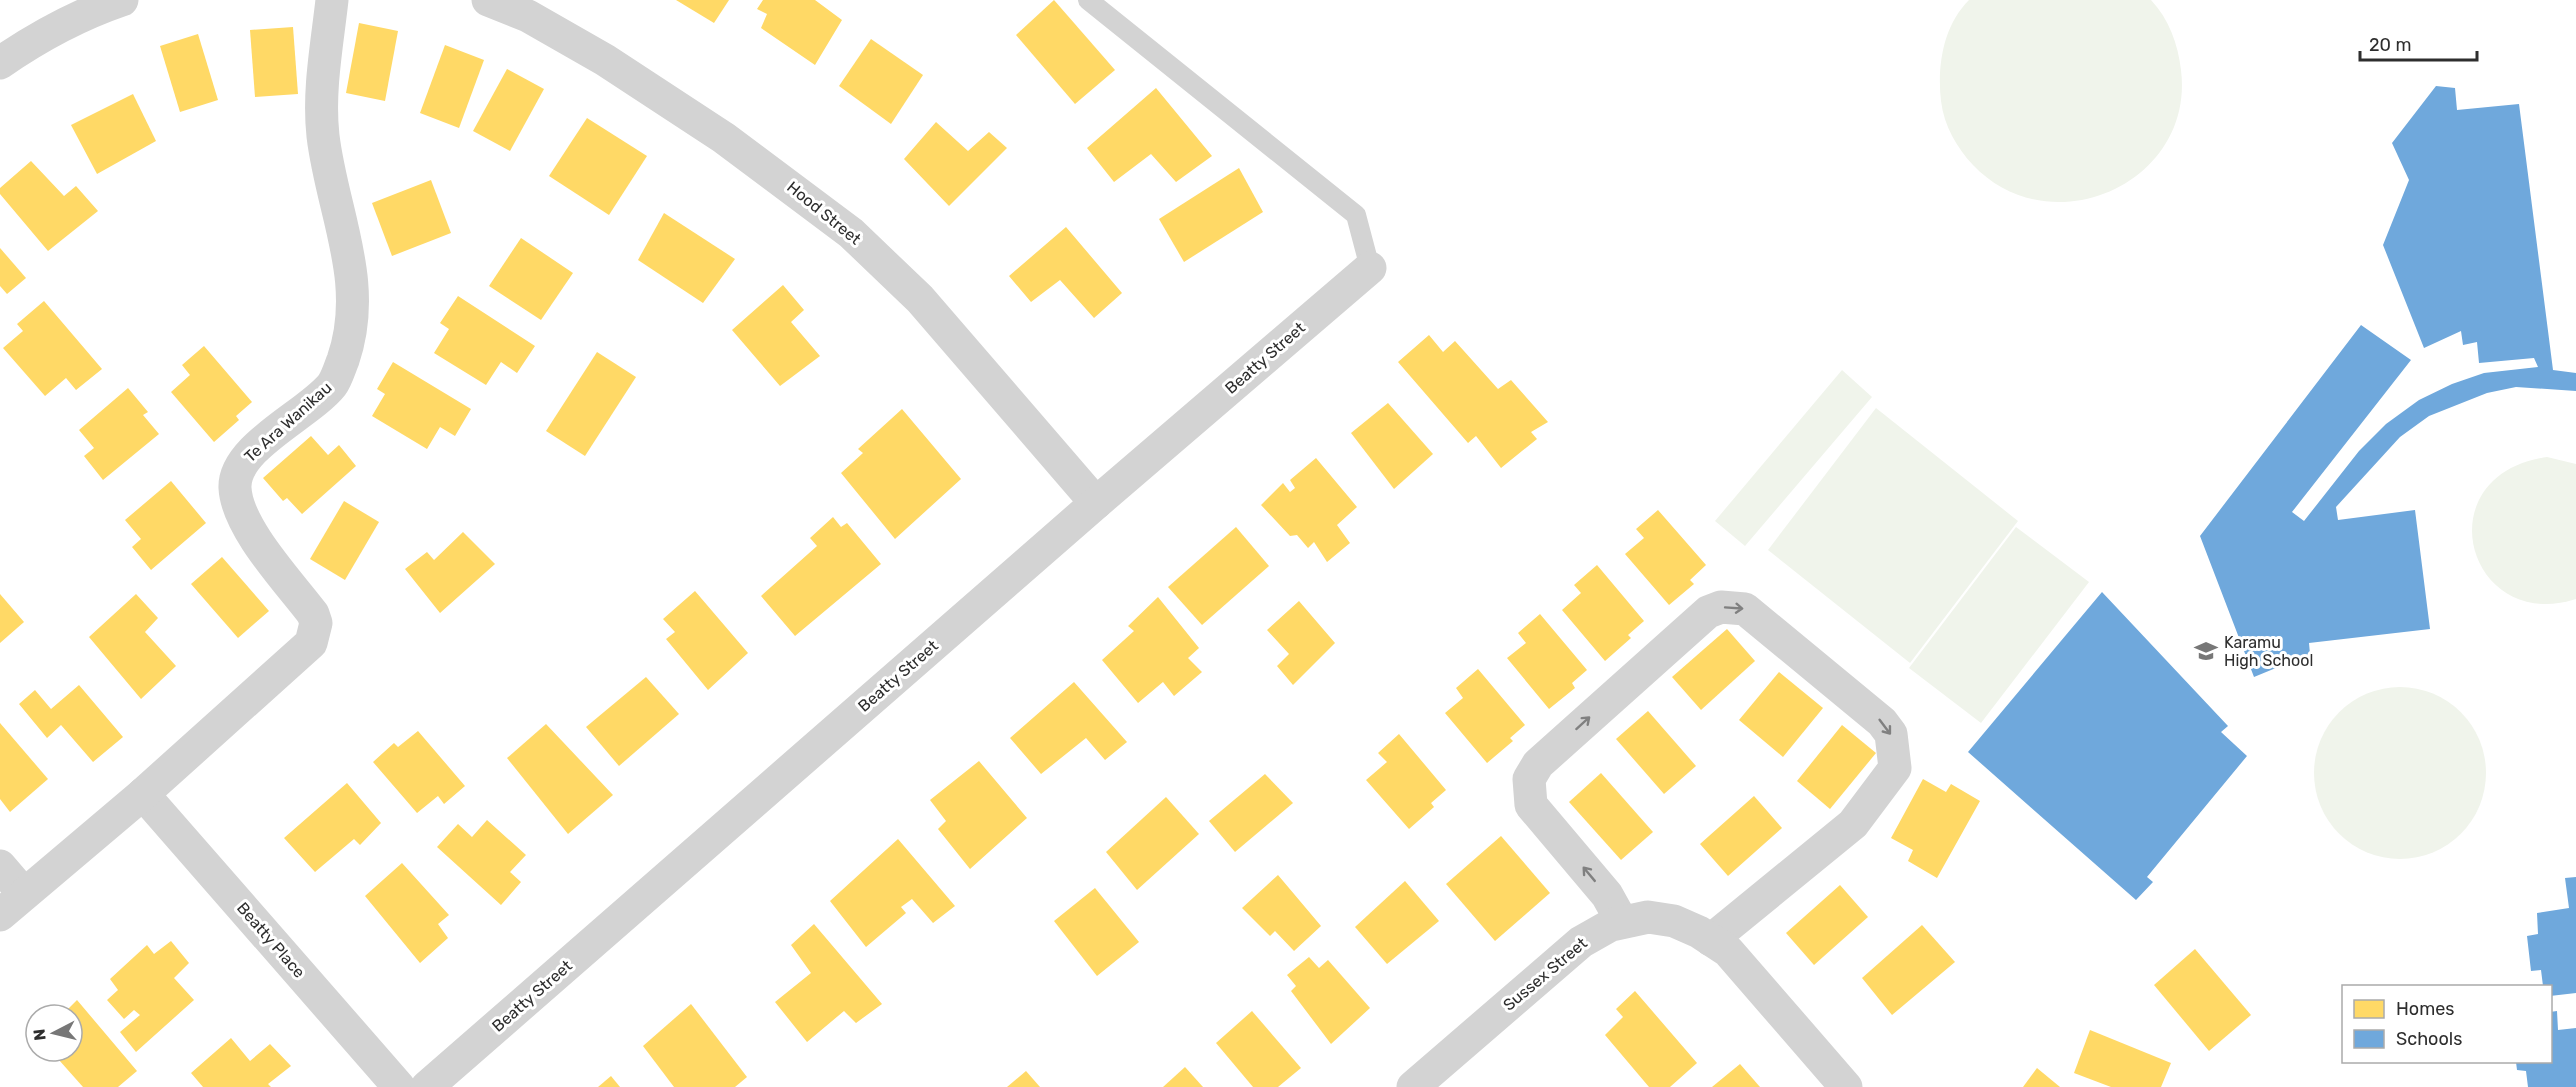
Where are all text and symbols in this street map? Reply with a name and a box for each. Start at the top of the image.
scale bar [2360,24,2477,62]
text: 20 m [2369,34,2411,56]
street label: Hood Street [783,177,865,249]
street label: Beatty Street [1221,318,1309,398]
street label: Te Ara Wanikau [240,378,336,466]
one-way arrow [1724,603,1744,614]
place label: Karamu High School [2224,633,2313,670]
street label: Beatty Street [854,636,942,716]
school or university icon: Karamu High School [2193,638,2219,664]
one-way arrow [1575,716,1590,730]
one-way arrow [1879,719,1891,735]
one-way arrow [1583,866,1596,882]
street label: Beatty Place [233,898,309,982]
street label: Sussex Street [1499,933,1591,1015]
street label: Beatty Street [488,956,576,1036]
legend [2342,985,2552,1063]
text: Homes [2396,998,2454,1020]
north arrow [24,1003,84,1063]
text: N [29,1028,50,1042]
text: Schools [2396,1028,2462,1050]

